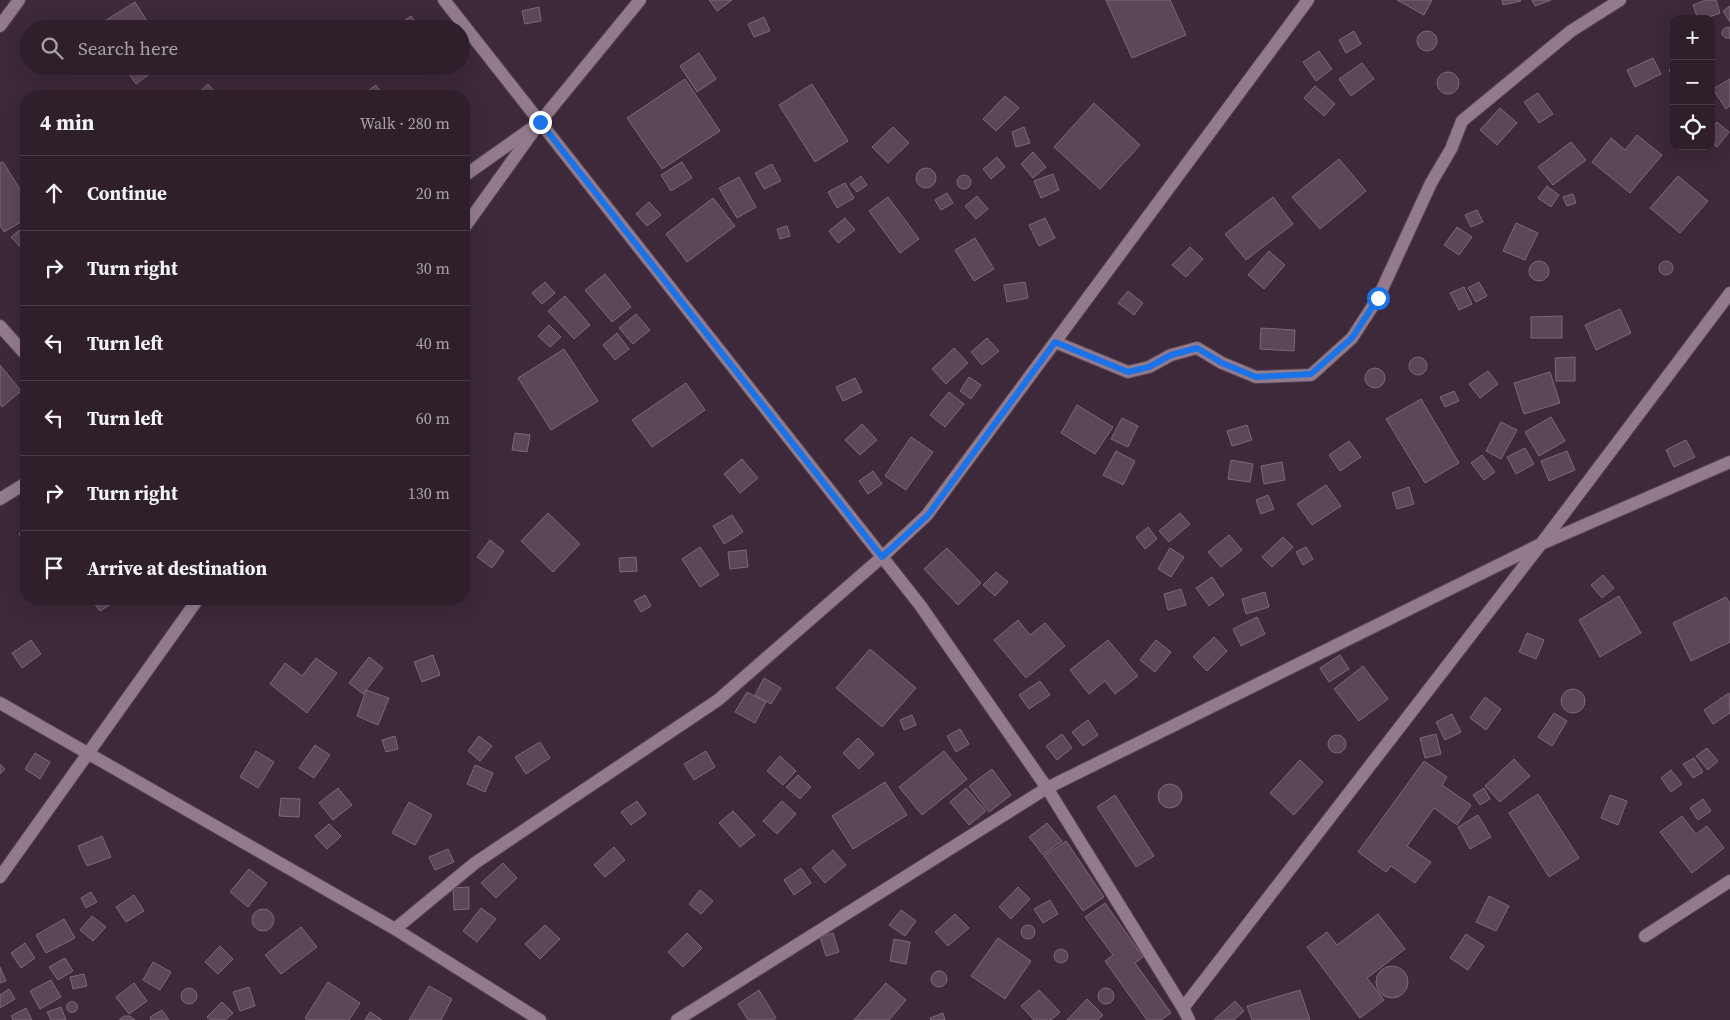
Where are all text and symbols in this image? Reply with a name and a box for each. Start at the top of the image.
map controls [1670,15,1715,150]
button: + [1670,15,1715,60]
search box [20,20,470,75]
icon: search [38,34,66,62]
text: Search here [78,35,178,61]
button: − [1670,60,1715,105]
button: locate [1670,105,1715,150]
text: 4 min [40,108,95,137]
route end [529,111,552,134]
text: Walk · 280 m [360,112,450,134]
icon: ahead [40,179,68,207]
text: Continue [87,180,167,206]
text: 20 m [416,182,450,204]
icon: right [40,254,68,282]
text: Turn right [87,255,178,281]
text: 30 m [416,257,450,279]
route start [1367,287,1390,310]
icon: left [40,329,68,357]
text: Turn left [87,330,163,356]
text: 40 m [416,332,450,354]
icon: left [40,404,68,432]
text: Turn left [87,405,163,431]
text: 60 m [416,407,450,429]
icon: right [40,479,68,507]
text: Turn right [87,480,178,506]
text: 130 m [408,482,450,504]
icon: arrive [40,554,68,582]
text: Arrive at destination [87,555,267,581]

